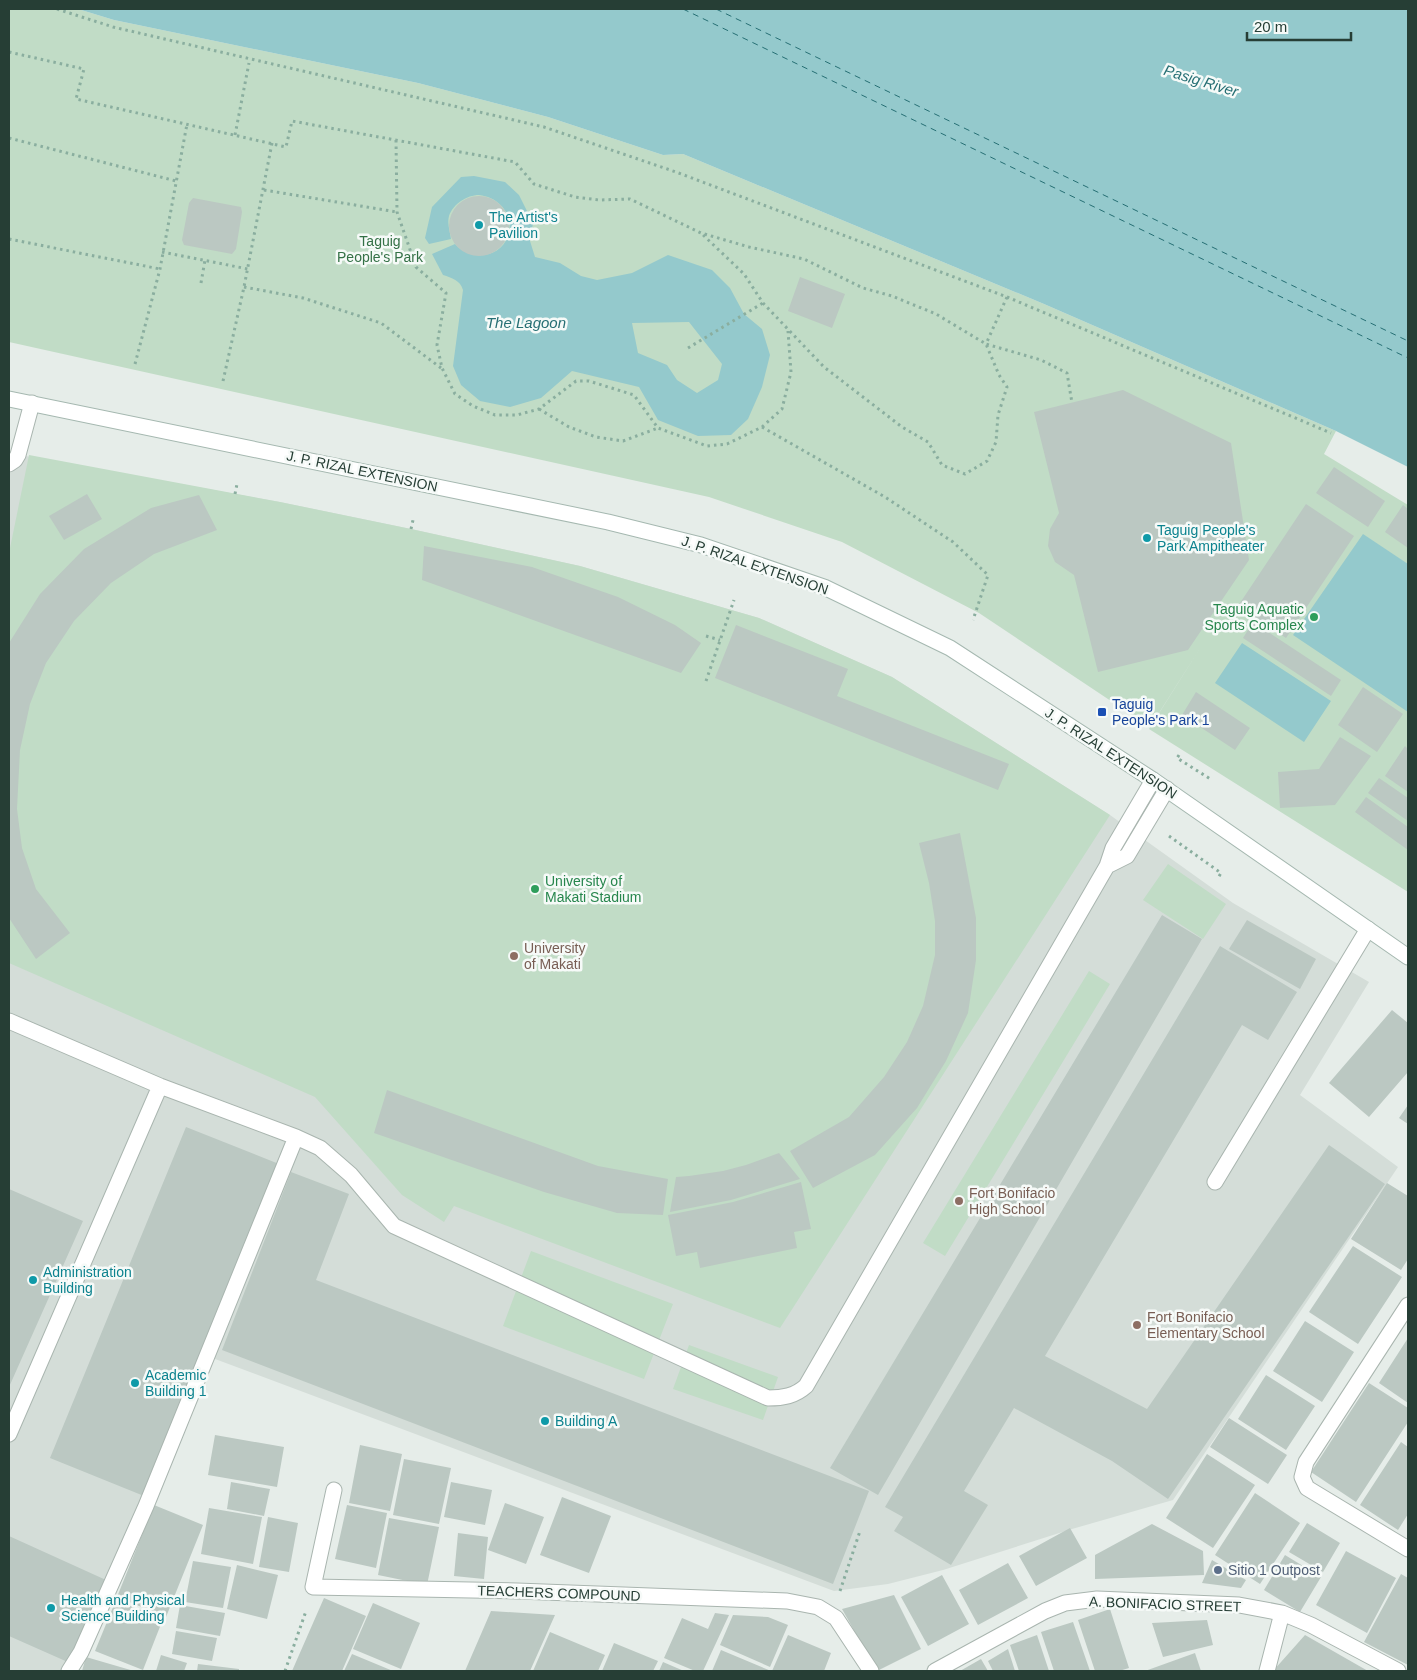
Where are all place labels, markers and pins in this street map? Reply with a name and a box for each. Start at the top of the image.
place label: The Artist's Pavilion [489,209,558,241]
marker: The Artist's Pavilion [473,219,485,231]
place label: Taguig People's Park Ampitheater [1157,522,1265,554]
marker: Taguig People's Park Ampitheater [1141,532,1153,544]
place label: Taguig Aquatic Sports Complex [1204,601,1304,633]
marker: Taguig Aquatic Sports Complex [1308,611,1320,623]
place label: Taguig People's Park 1 [1112,696,1210,728]
marker: Taguig People's Park 1 [1096,706,1108,718]
place label: University of Makati Stadium [545,873,641,905]
marker: University of Makati Stadium [529,883,541,895]
place label: University of Makati [524,940,585,972]
marker: University of Makati [508,950,520,962]
place label: Fort Bonifacio High School [969,1185,1056,1217]
marker: Fort Bonifacio High School [953,1195,965,1207]
place label: Administration Building [43,1264,132,1296]
marker: Administration Building [27,1274,39,1286]
place label: Fort Bonifacio Elementary School [1147,1309,1265,1341]
marker: Fort Bonifacio Elementary School [1131,1319,1143,1331]
place label: Academic Building 1 [145,1367,207,1399]
marker: Academic Building 1 [129,1377,141,1389]
place label: Building A [555,1413,618,1429]
marker: Building A [539,1415,551,1427]
place label: Sitio 1 Outpost [1228,1562,1320,1578]
marker: Sitio 1 Outpost [1212,1564,1224,1576]
place label: Health and Physical Science Building [61,1592,185,1624]
marker: Health and Physical Science Building [45,1602,57,1614]

